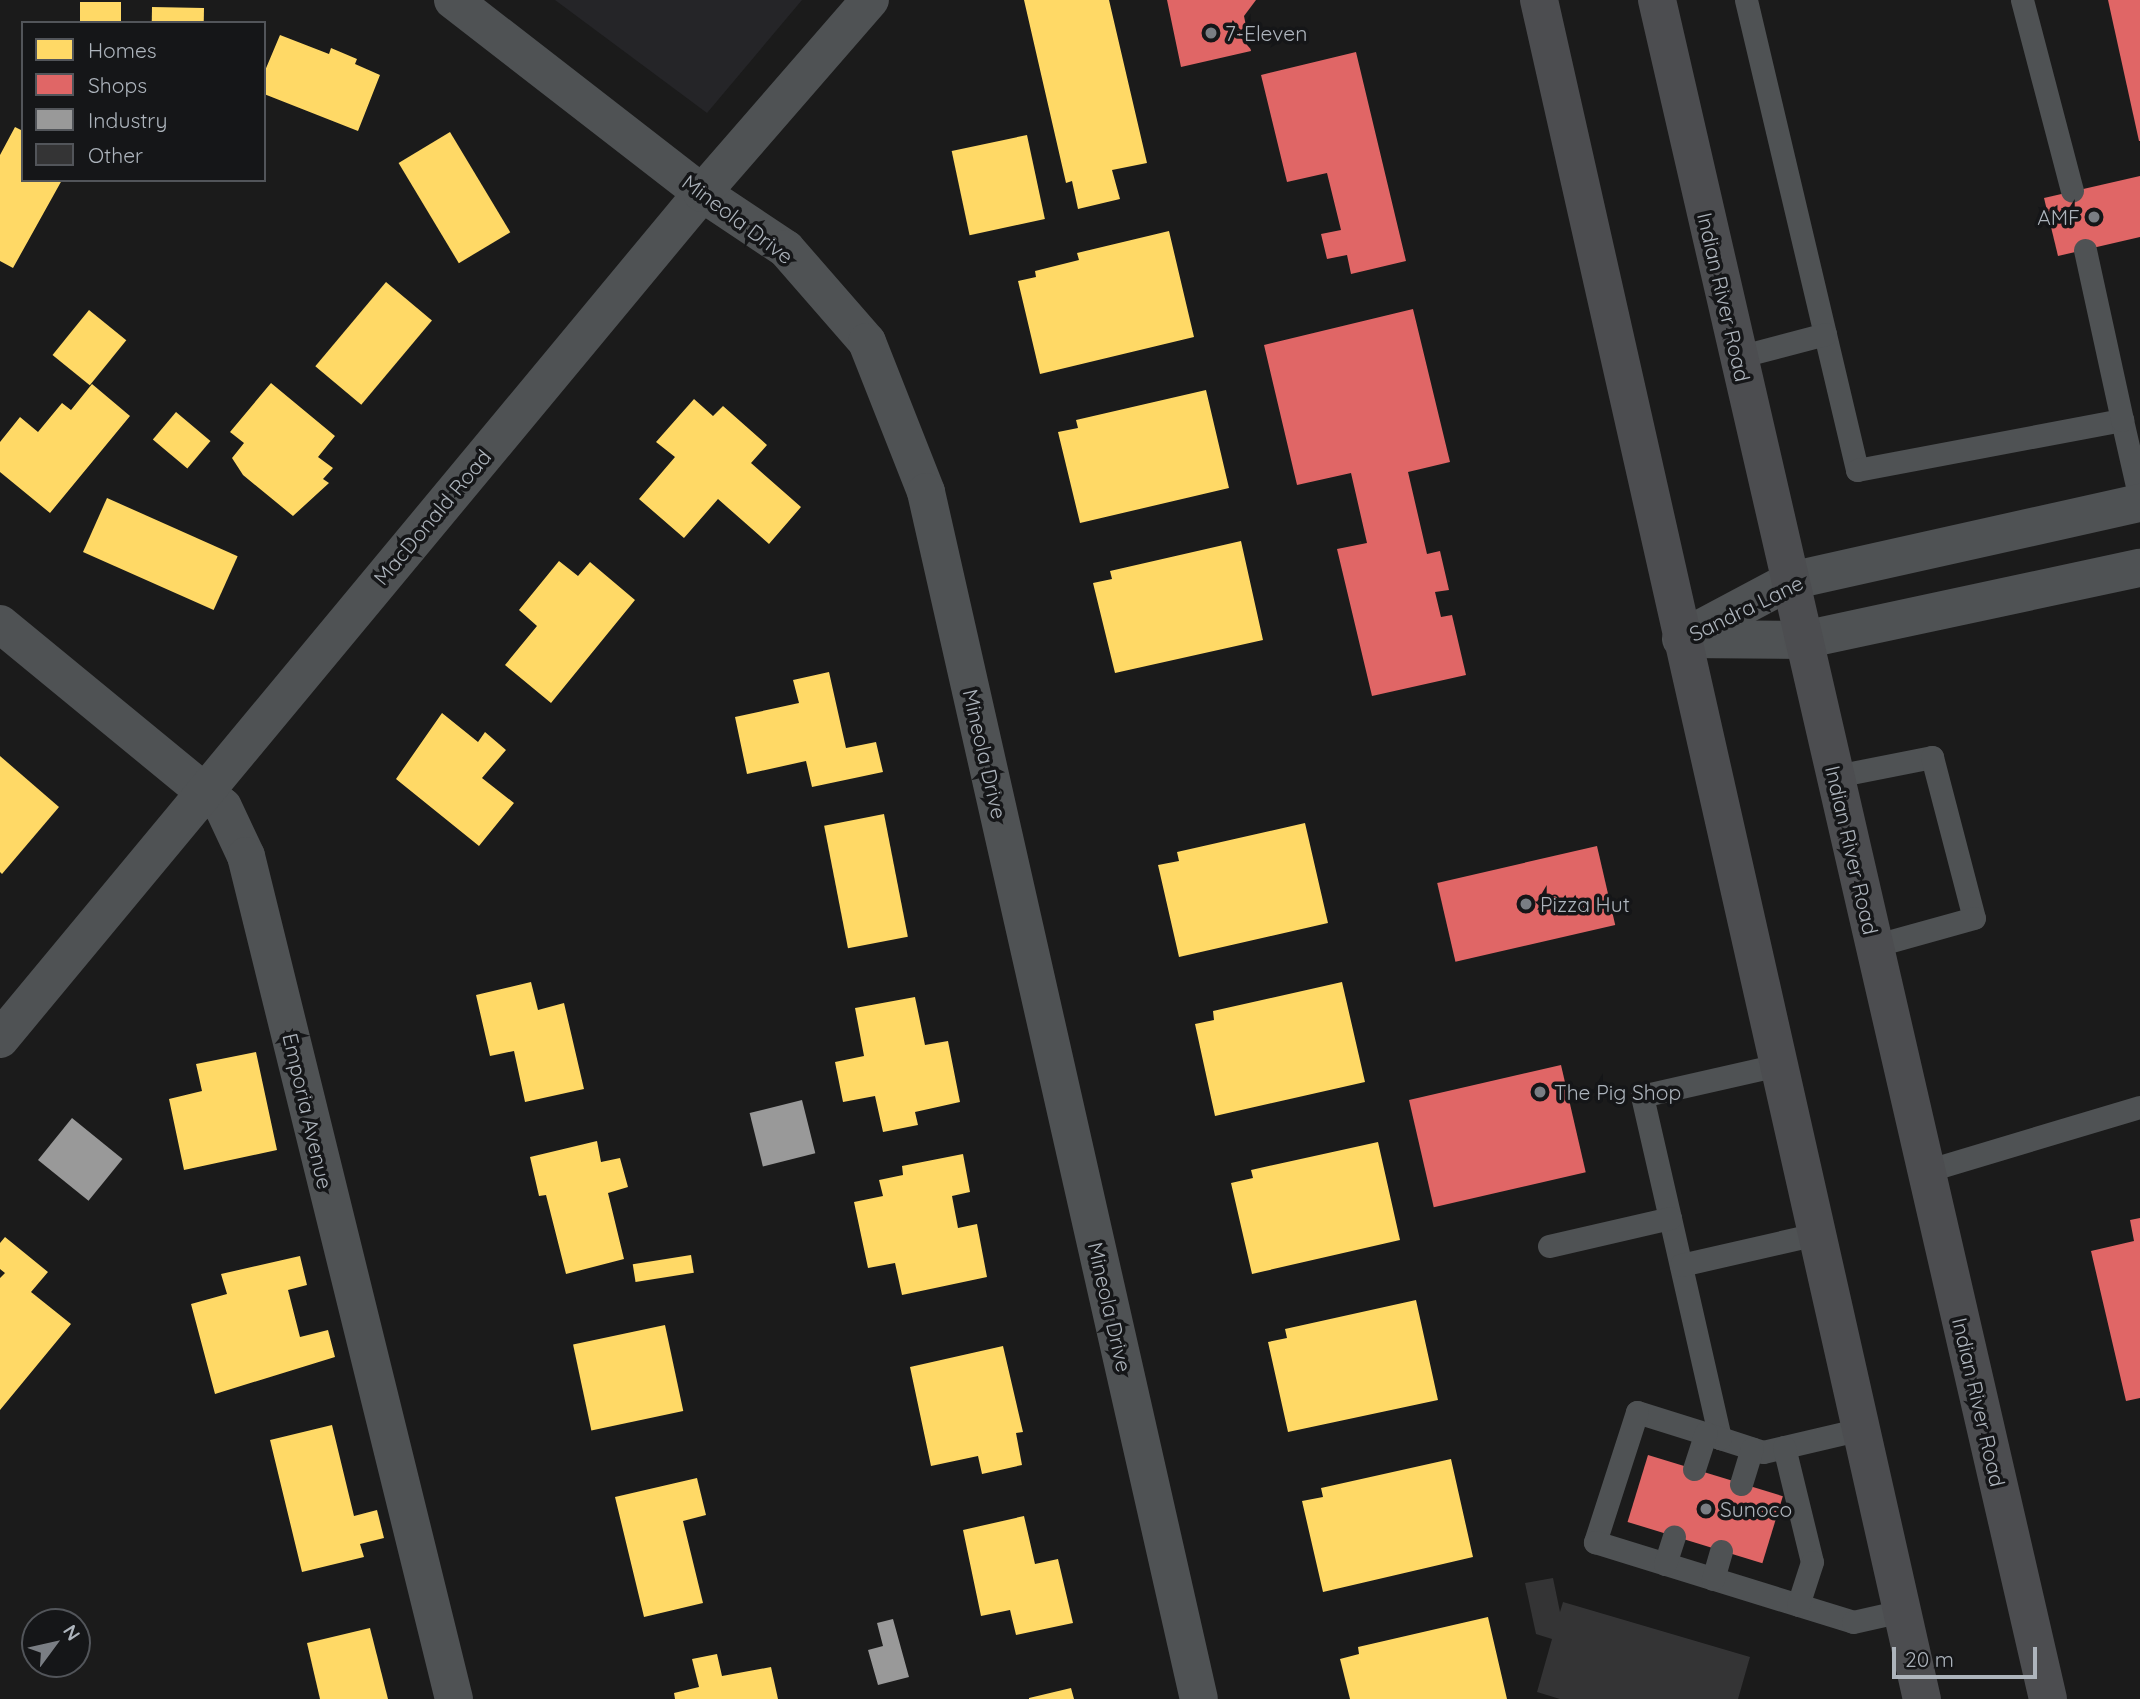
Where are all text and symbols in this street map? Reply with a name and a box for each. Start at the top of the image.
place label: 7-Eleven [1225,20,1307,46]
legend [21,21,266,182]
marker: 7-Eleven [1203,25,1219,41]
text: Homes [88,37,157,63]
text: Shops [88,72,147,98]
text: Industry [88,107,167,133]
text: Other [88,142,143,168]
street label: Mineola Drive [678,169,798,269]
place label: AMF [2037,204,2080,230]
marker: AMF [2086,209,2102,225]
street label: Indian River Road [1692,210,1756,384]
street label: MacDonald Road [368,444,496,590]
street label: Sandra Lane [1685,570,1807,646]
street label: Mineola Drive [958,687,1012,821]
street label: Indian River Road [1820,763,1884,937]
place label: Pizza Hut [1540,891,1630,917]
marker: Pizza Hut [1518,896,1534,912]
street label: Emporia Avenue [278,1031,338,1191]
place label: The Pig Shop [1554,1079,1681,1105]
marker: The Pig Shop [1532,1084,1548,1100]
street label: Mineola Drive [1083,1240,1137,1374]
street label: Indian River Road [1947,1315,2011,1489]
place label: Sunoco [1720,1496,1792,1522]
marker: Sunoco [1698,1501,1714,1517]
north arrow [21,1608,91,1678]
text: N [58,1620,86,1645]
scale bar [1895,1632,2040,1676]
text: 20 m [1905,1646,1954,1672]

